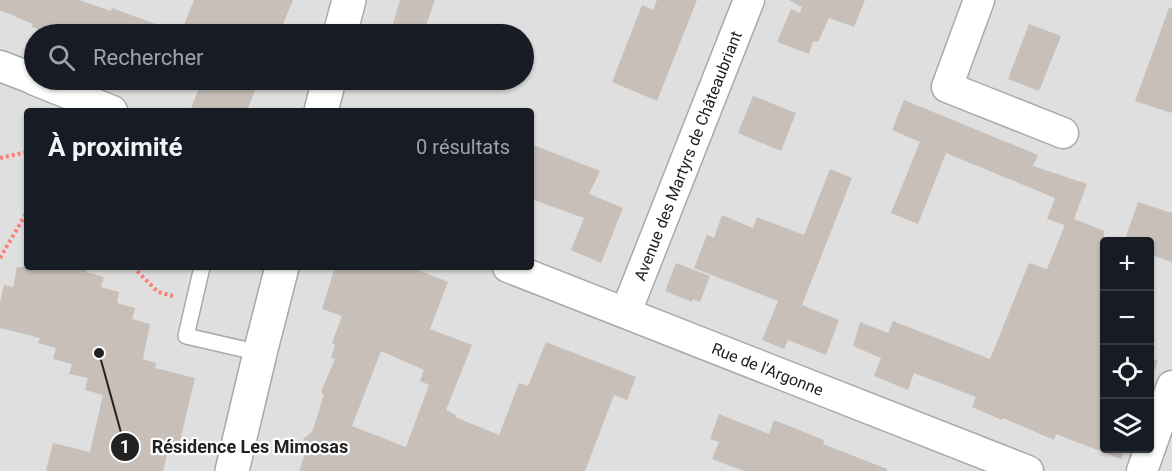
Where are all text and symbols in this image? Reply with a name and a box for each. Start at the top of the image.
search box [24,24,534,90]
street label: Avenue des Martyrs de Châteaubriant [630,28,745,283]
icon: search [45,41,78,74]
text: Rechercher [93,45,204,70]
text: À proximité [48,132,182,162]
text: 0 résultats [416,135,510,159]
map controls [1100,237,1154,453]
button: + [1100,237,1154,291]
button: − [1100,291,1154,345]
street label: Rue de l'Argonne [709,338,826,399]
button: locate [1100,345,1154,399]
button: layers [1100,399,1154,453]
callout: Résidence Les Mimosas [110,429,360,465]
text: 1 [120,436,130,457]
text: Résidence Les Mimosas [152,436,348,457]

